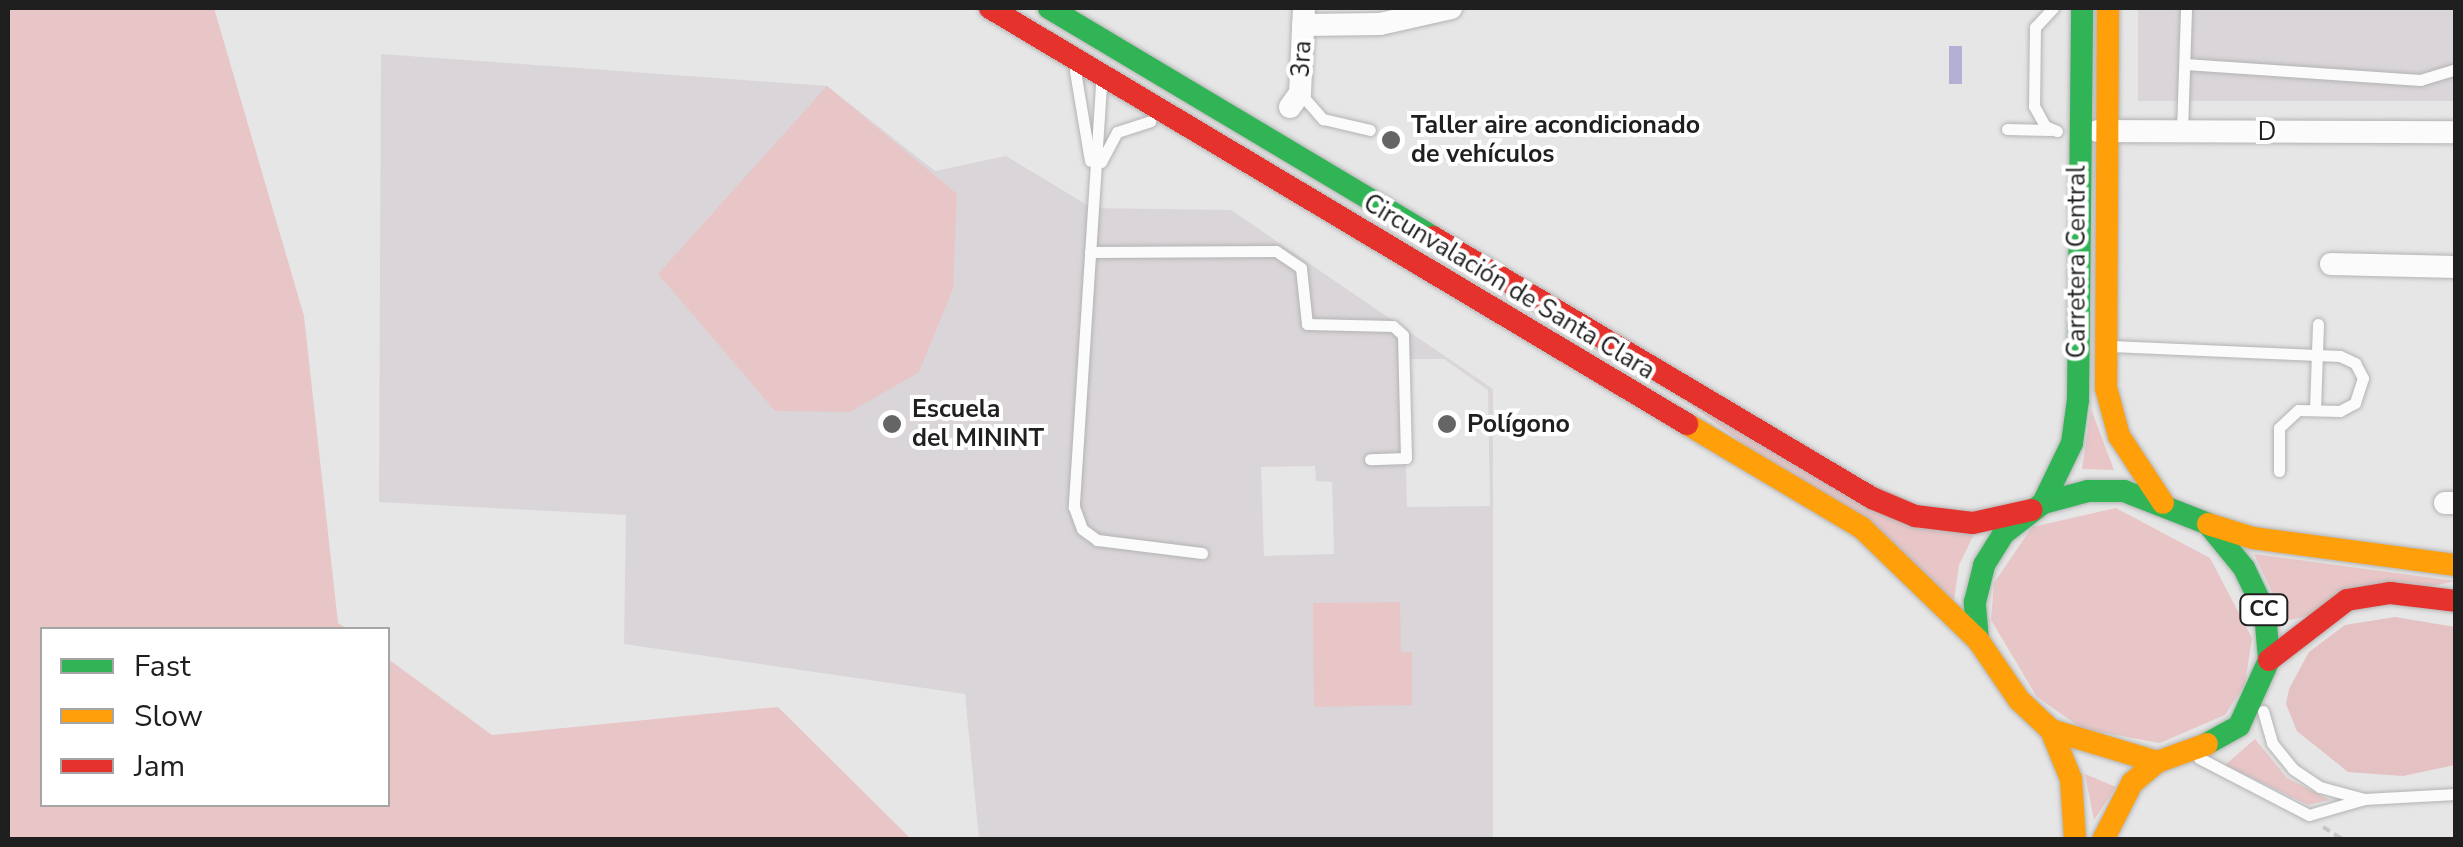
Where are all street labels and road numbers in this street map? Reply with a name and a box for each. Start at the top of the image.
street label: 3ra [1286,40,1318,78]
street label: D [2258,117,2276,147]
street label: Carretera Central [2062,166,2092,358]
street label: Circunvalación de Santa Clara [1358,188,1660,386]
road number: CC [2239,593,2289,627]

